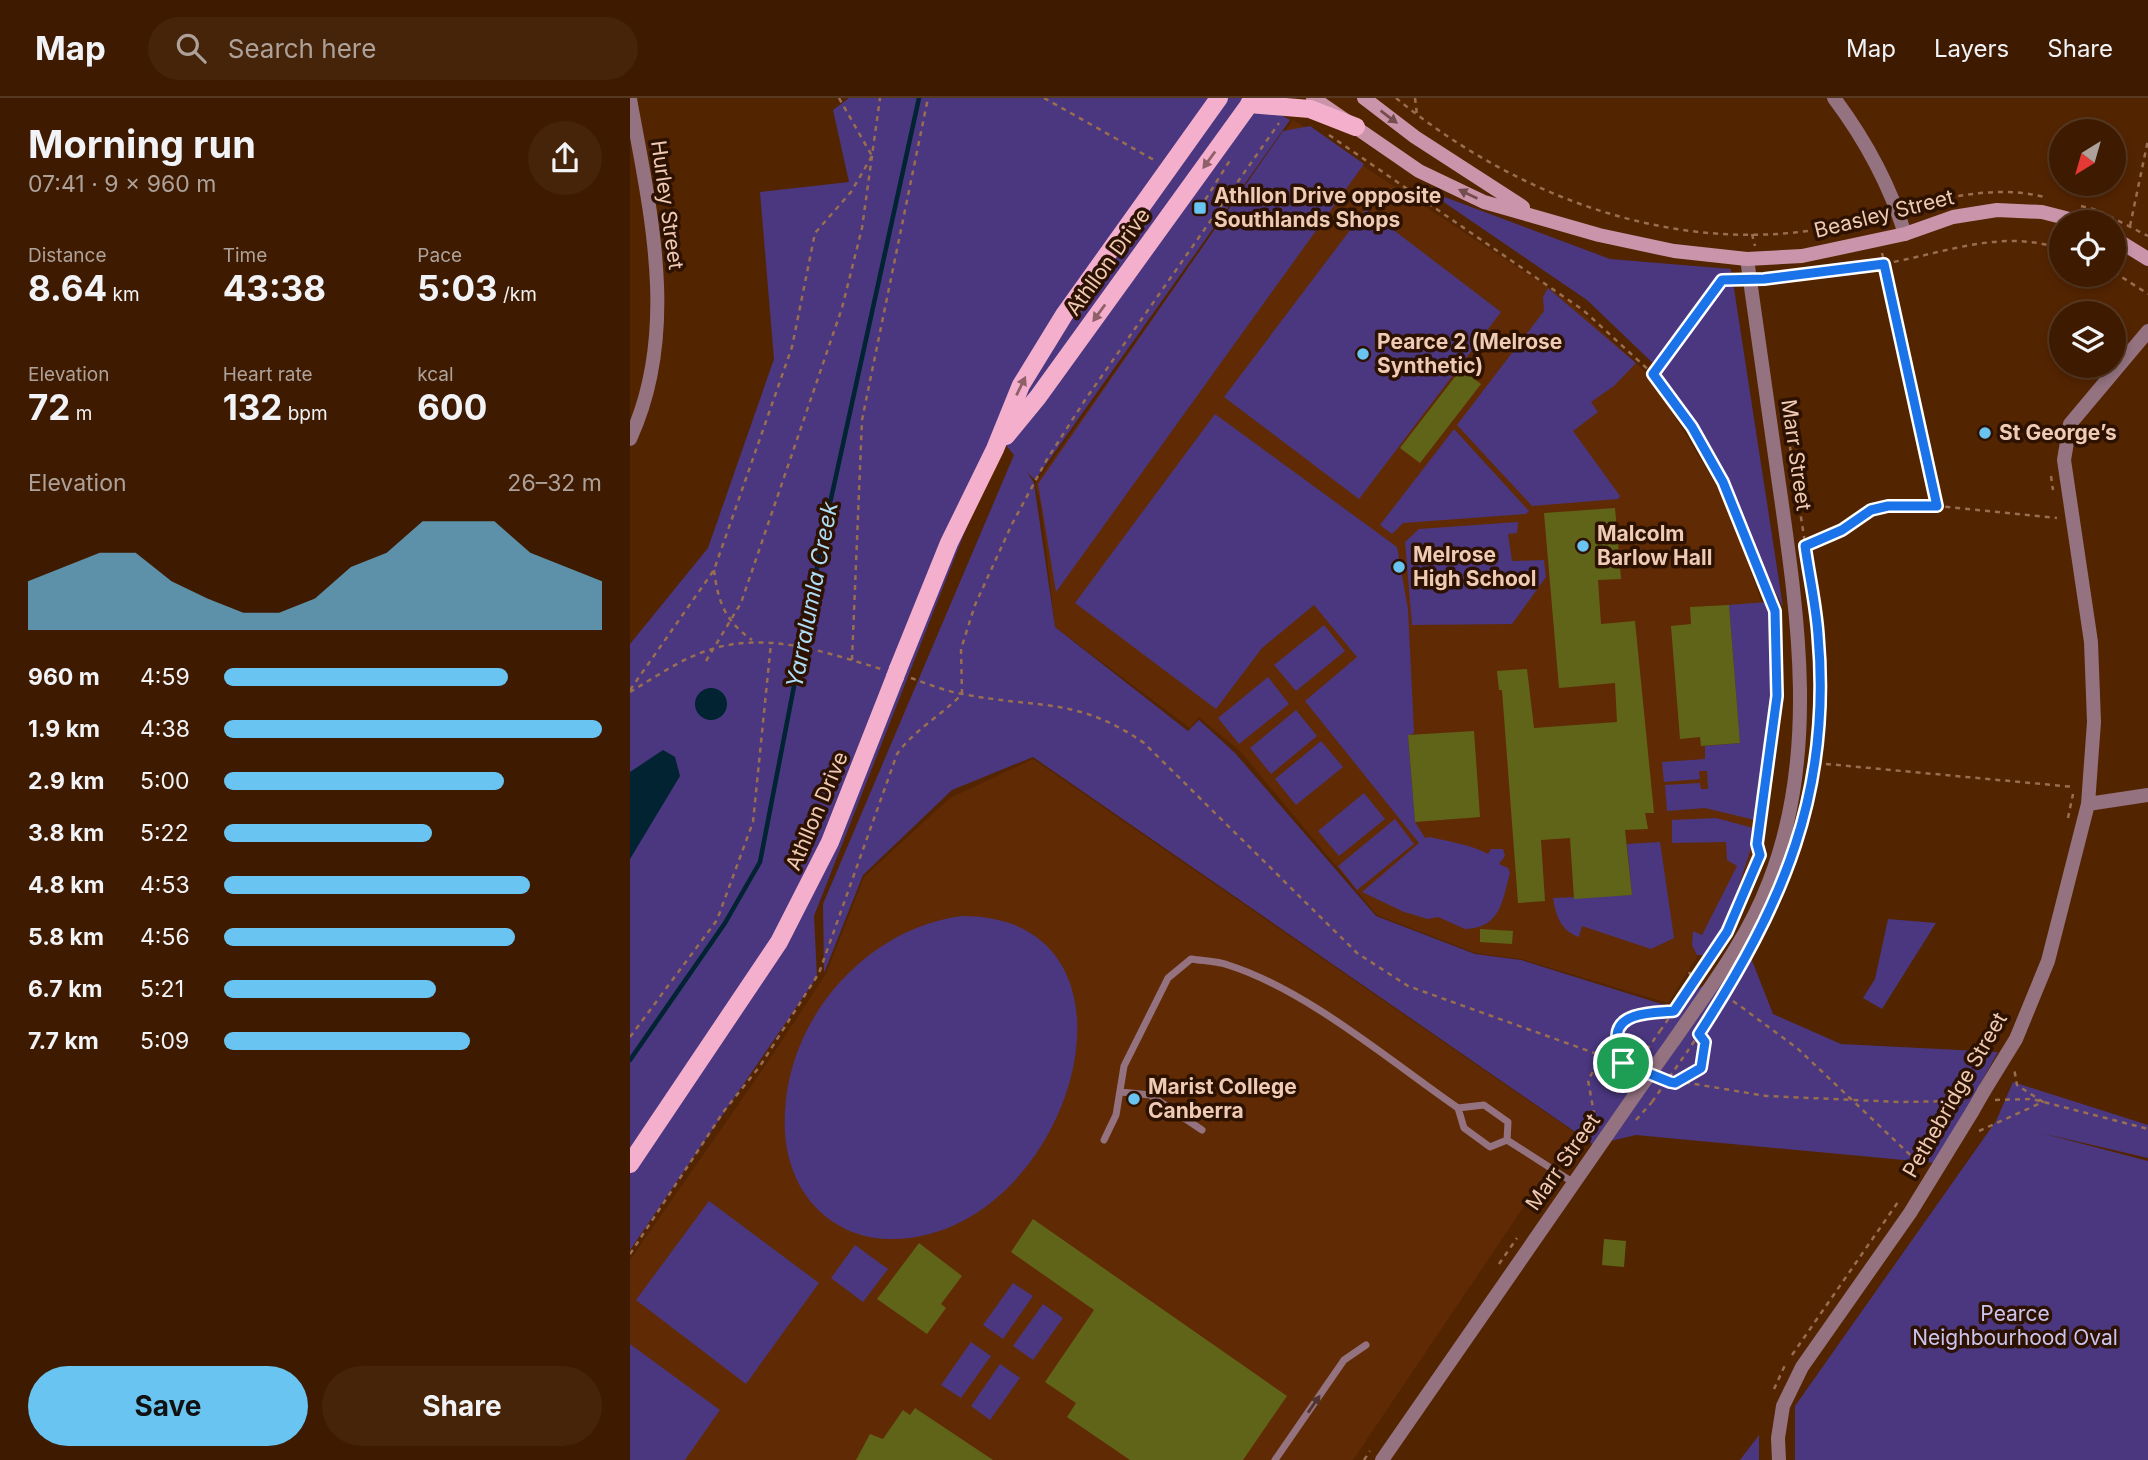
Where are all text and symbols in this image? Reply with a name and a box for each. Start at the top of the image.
search box [148,17,638,80]
text: Map [35,28,106,68]
icon: search [172,29,210,67]
text: Search here [228,33,376,64]
text: Map [1846,34,1896,63]
text: Layers [1934,34,2009,63]
text: Share [2047,34,2113,63]
one-way arrow [1380,110,1398,124]
north arrow [2049,119,2126,196]
map controls [2049,119,2126,378]
text: Morning run [28,121,256,167]
button: share [528,121,602,195]
street label: Hurley Street [646,139,689,271]
one-way arrow [1202,151,1216,169]
text: 07:41 · 9 × 960 m [28,170,216,198]
place label: Athllon Drive opposite Southlands Shops [1214,183,1441,232]
street label: Beasley Street [1812,184,1956,243]
one-way arrow [1458,188,1478,200]
marker: Athllon Drive opposite Southlands Shops [1192,200,1208,216]
street label: Athllon Drive [1060,203,1155,320]
button: locate [2049,210,2126,287]
text: Distance [28,244,106,267]
text: Time [223,244,267,267]
text: Pace [417,244,462,267]
text: 8.64 [28,267,107,309]
text: 43:38 [223,267,326,309]
text: 5:03 [417,267,498,309]
text: km [107,283,140,306]
text: /km [498,283,537,306]
button: layers [2049,301,2126,378]
one-way arrow [1092,304,1106,322]
place label: Pearce 2 (Melrose Synthetic) [1377,329,1562,378]
marker: Pearce 2 (Melrose Synthetic) [1355,346,1371,362]
text: Elevation [28,363,109,386]
text: Heart rate [223,363,313,386]
text: kcal [417,363,454,386]
one-way arrow [1015,376,1027,396]
text: 72 [28,386,70,428]
text: 132 [223,386,282,428]
text: 600 [417,386,487,428]
street label: Marr Street [1776,398,1817,512]
text: m [70,402,92,425]
text: bpm [282,402,328,425]
place label: St George’s [1999,420,2117,445]
marker: St George’s [1977,425,1993,441]
text: Elevation [28,469,127,497]
text: 26–32 m [507,469,602,497]
water label: Yarralumla Creek [780,499,844,690]
place label: Malcolm Barlow Hall [1597,521,1712,570]
marker: Malcolm Barlow Hall [1575,538,1591,554]
place label: Melrose High School [1413,542,1536,591]
marker: Melrose High School [1391,559,1407,575]
text: 960 m [28,663,100,691]
text: 4:59 [140,663,190,691]
text: 1.9 km [28,715,100,743]
text: 4:38 [140,715,190,743]
street label: Athllon Drive [780,748,853,874]
text: 2.9 km [28,767,105,795]
text: 5:00 [140,767,190,795]
text: 3.8 km [28,819,104,847]
text: 5:22 [140,819,189,847]
text: 4.8 km [28,871,105,899]
text: 4:53 [140,871,190,899]
text: 5.8 km [28,923,104,951]
text: 4:56 [140,923,190,951]
text: 6.7 km [28,975,103,1003]
text: 5:21 [140,975,184,1003]
street label: Pethebridge Street [1897,1008,2012,1182]
text: 7.7 km [28,1027,99,1055]
text: 5:09 [140,1027,189,1055]
pin [1593,1033,1653,1093]
icon: arrive [1604,1044,1642,1082]
place label: Marist College Canberra [1148,1074,1297,1123]
marker: Marist College Canberra [1126,1091,1142,1107]
street label: Marr Street [1520,1109,1605,1215]
park label: Pearce Neighbourhood Oval [1912,1301,2118,1350]
button: Save [28,1366,308,1446]
button: Share [322,1366,602,1446]
one-way arrow [1307,1395,1321,1413]

